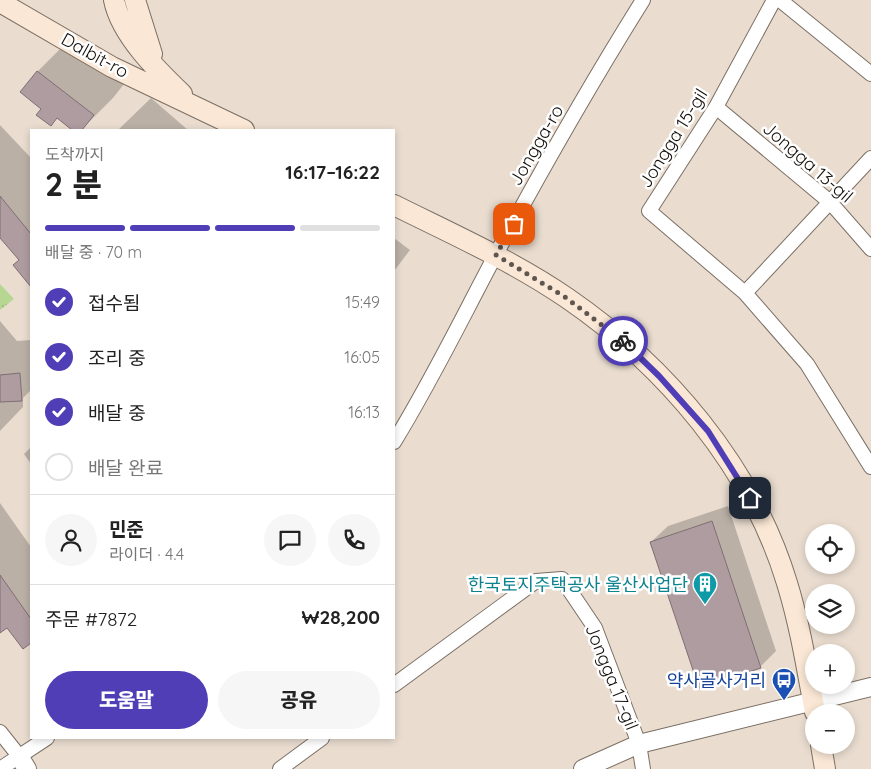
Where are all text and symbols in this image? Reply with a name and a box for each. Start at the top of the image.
street label: Dalbit-ro [57,27,133,83]
street label: Jongga 15-gil [633,84,713,192]
street label: Jongga-ro [504,101,568,189]
street label: Jongga 13-gil [758,117,858,207]
text: 도착까지 [45,144,104,164]
text: 16:17–16:22 [285,160,380,184]
text: 2 분 [45,164,102,204]
pin [493,203,535,245]
icon: bag [500,210,528,238]
text: 배달 중 · 70 m [45,242,142,262]
icon: check [45,288,73,316]
text: 접수됨 [88,291,140,315]
text: 15:49 [345,292,380,312]
courier [598,316,648,366]
icon: bike [609,327,637,355]
icon: check [45,343,73,371]
text: 조리 중 [88,346,146,370]
text: 16:05 [344,347,380,367]
icon: check [45,398,73,426]
text: 배달 중 [88,401,146,425]
text: 16:13 [348,402,380,422]
text: 배달 완료 [88,456,163,480]
pin [729,477,771,519]
icon: home [736,484,764,512]
button: person [45,514,97,566]
button: chat [264,514,316,566]
button: phone [328,514,380,566]
text: 민준 [109,517,144,541]
map controls [805,524,855,754]
button: locate [805,524,855,574]
text: 라이더 · 4.4 [109,544,184,564]
building icon: 한국토지주택공사 울산사업단 [692,571,718,605]
place label: 한국토지주택공사 울산사업단 [468,573,688,596]
button: layers [805,584,855,634]
text: ₩28,200 [301,605,380,629]
text: 주문 #7872 [45,607,137,631]
street label: Jongga 17-gil [580,621,644,733]
button: + [805,644,855,694]
bus stop icon: 약사골사거리 [771,667,797,701]
place label: 약사골사거리 [667,669,766,692]
button: 도움말 [45,671,208,729]
button: 공유 [218,671,380,729]
button: − [805,704,855,754]

